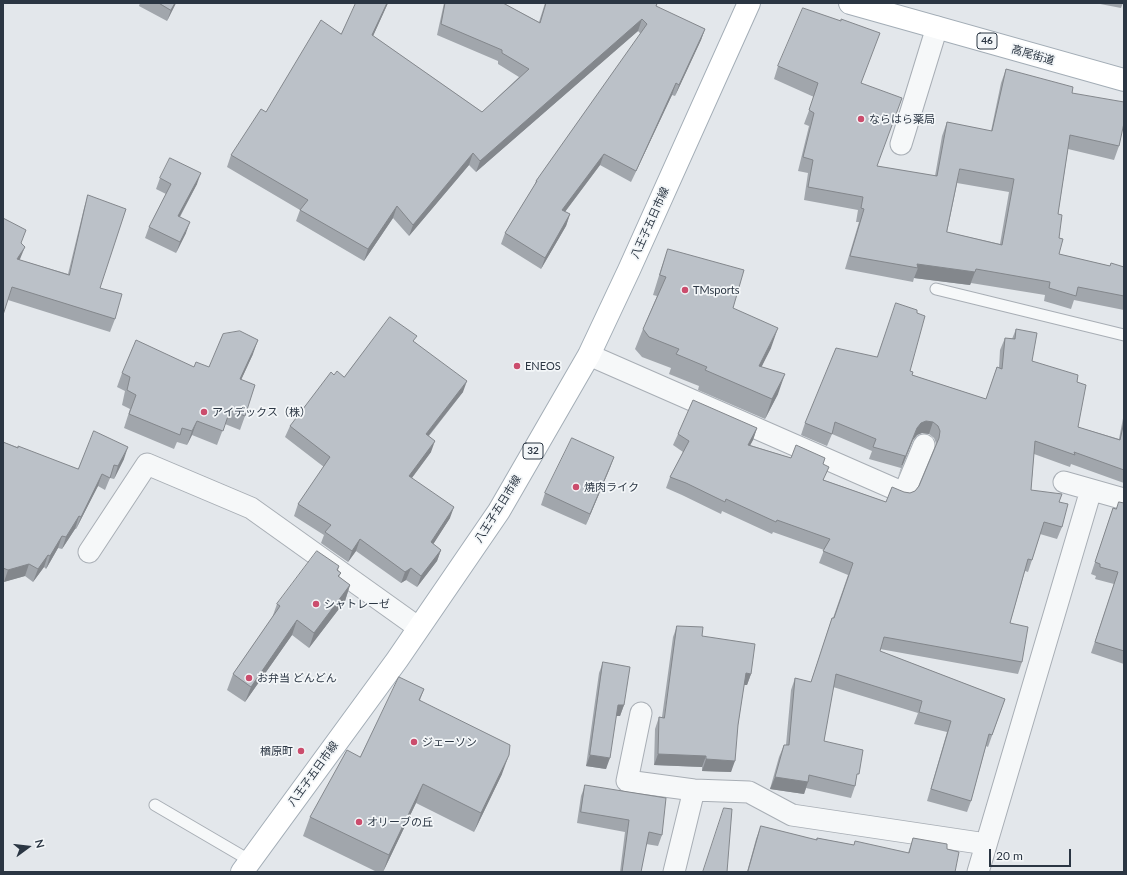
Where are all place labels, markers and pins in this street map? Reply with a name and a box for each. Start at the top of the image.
place label: ならはら薬局 [869,112,935,126]
marker: ならはら薬局 [856,114,866,124]
place label: TMsports [693,283,739,297]
marker: TMsports [680,285,690,295]
place label: ENEOS [525,359,561,373]
marker: ENEOS [512,361,522,371]
place label: アイデックス（株） [212,405,311,419]
marker: アイデックス（株） [199,407,209,417]
place label: 焼肉ライク [584,480,639,494]
marker: 焼肉ライク [571,482,581,492]
place label: シャトレーゼ [324,597,390,611]
marker: シャトレーゼ [311,599,321,609]
place label: お弁当 どんどん [257,671,337,685]
marker: お弁当 どんどん [244,673,254,683]
place label: ジェーソン [422,735,477,749]
marker: ジェーソン [409,737,419,747]
place label: 楢原町 [260,744,293,758]
marker: 楢原町 [296,746,306,756]
place label: オリーブの丘 [367,815,433,829]
marker: オリーブの丘 [354,817,364,827]

